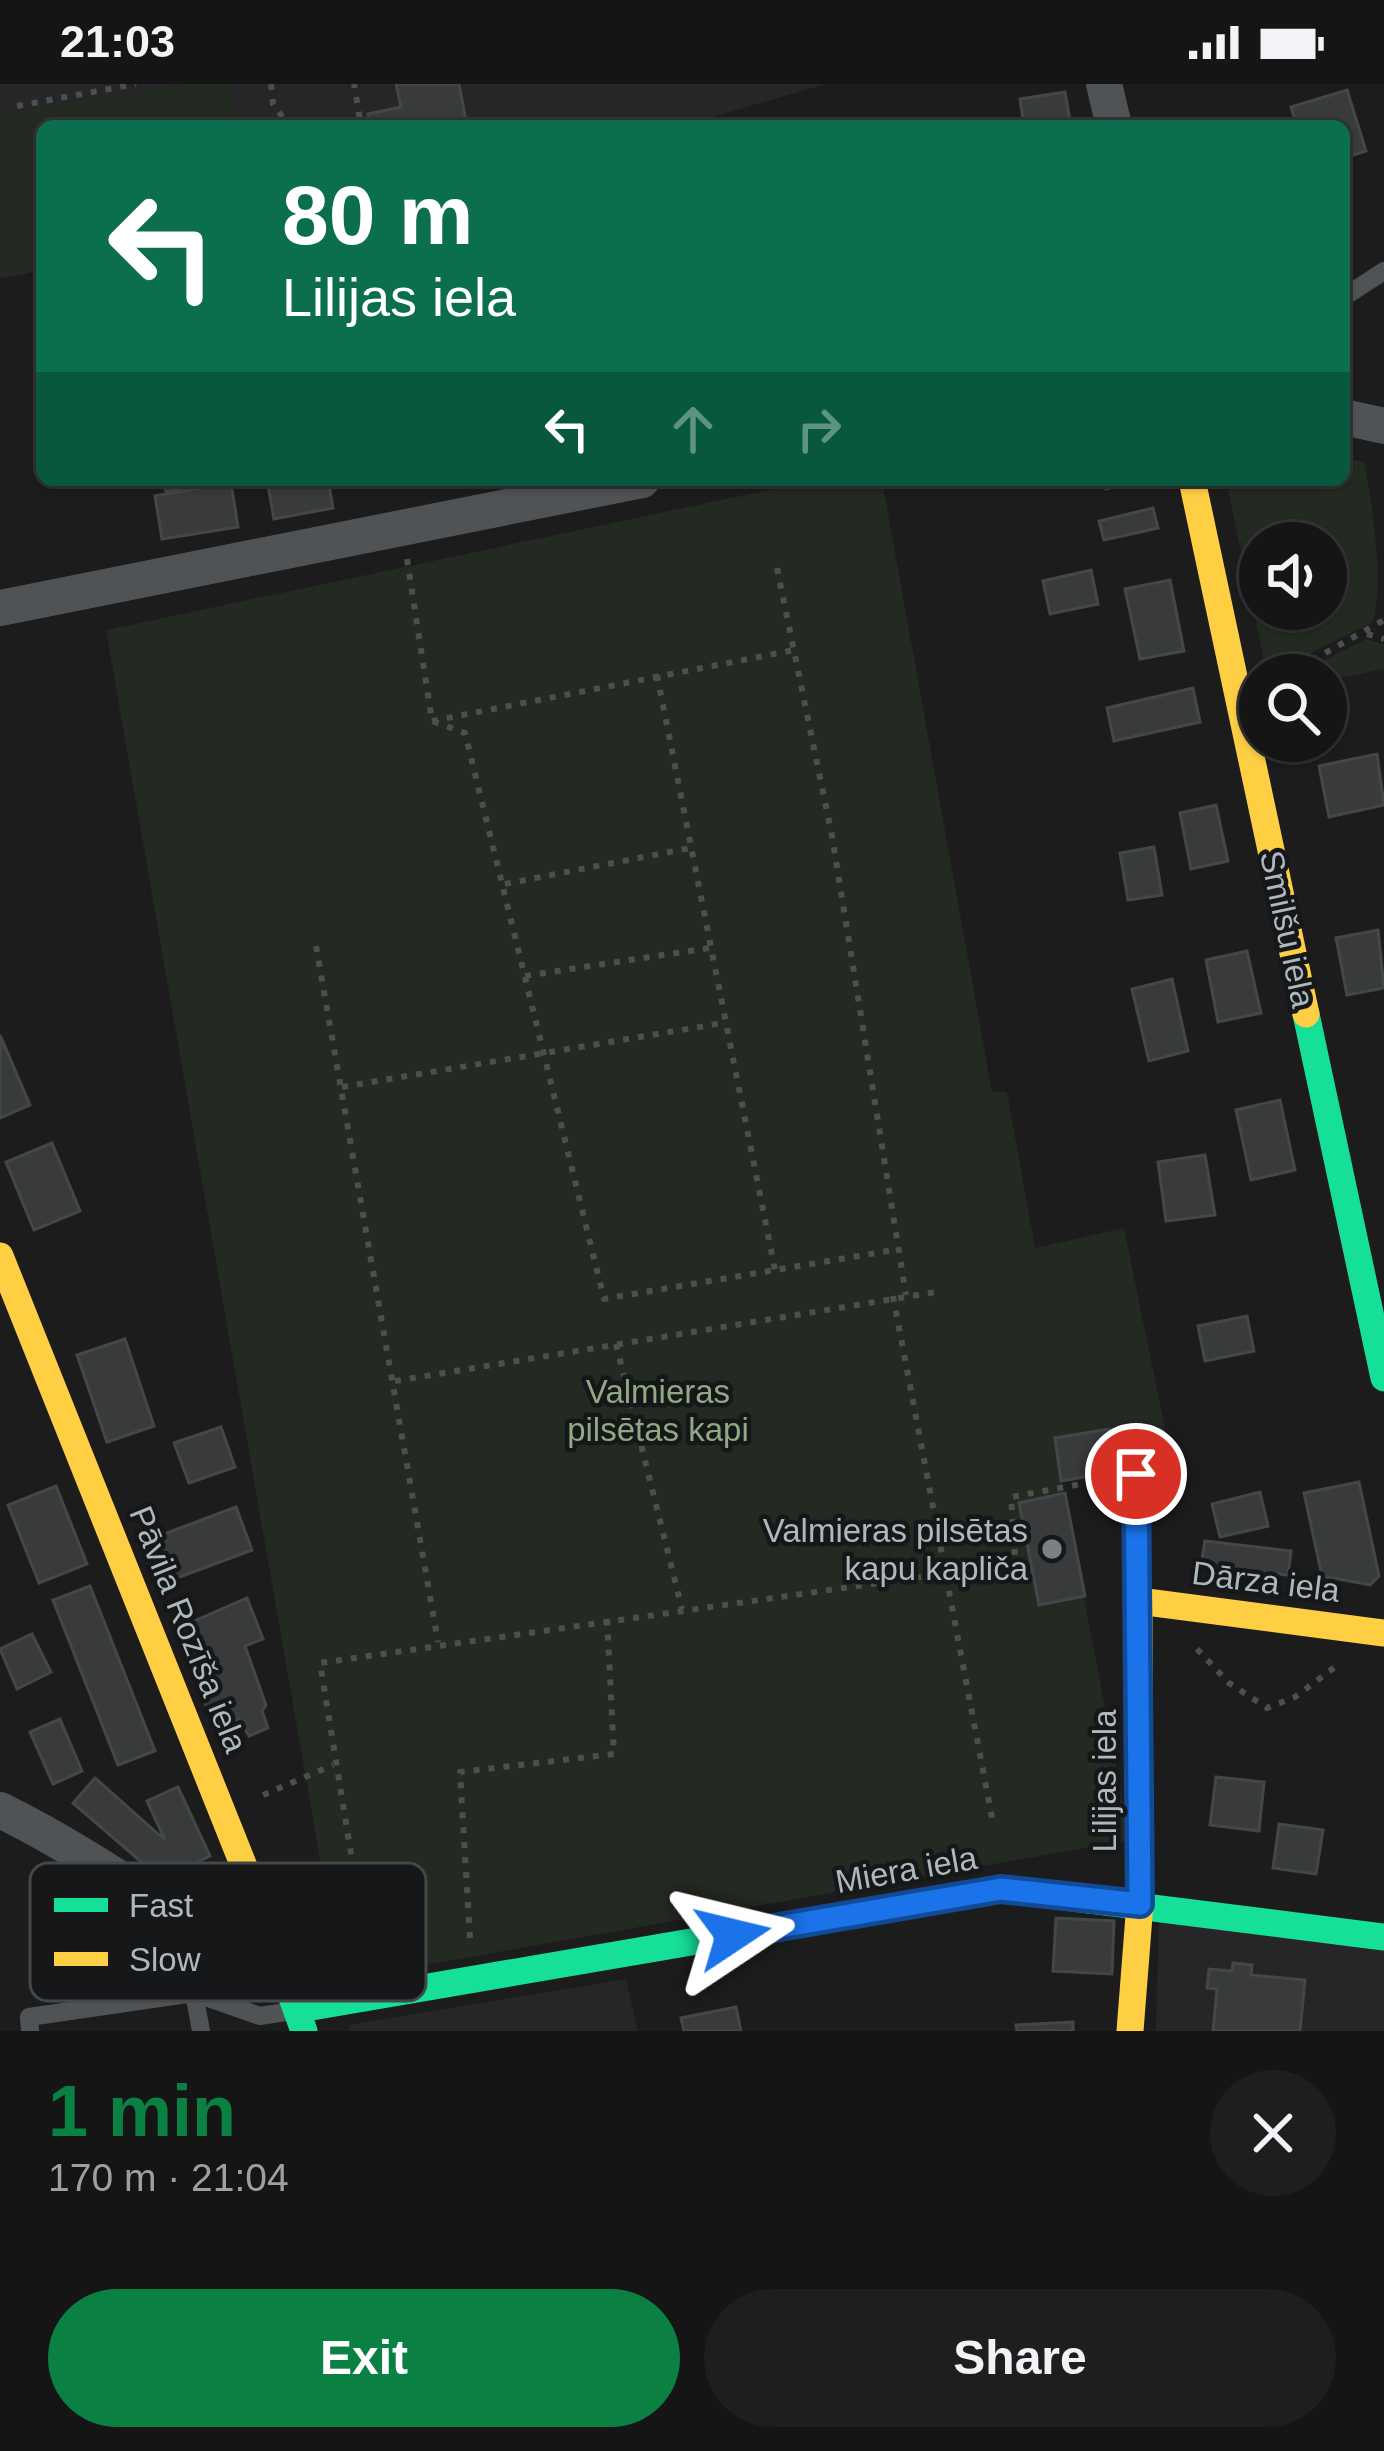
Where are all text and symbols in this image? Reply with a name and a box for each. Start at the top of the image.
text: 21:03 [60,16,175,67]
icon: left [84,168,240,324]
text: 80 m [282,168,473,262]
text: Lilijas iela [282,267,516,327]
icon: left [534,396,600,462]
icon: ahead [660,396,726,462]
icon: right [786,396,852,462]
map controls [1239,522,1347,762]
button: sound [1239,522,1347,630]
button: search [1239,654,1347,762]
street label: Smilšu iela [1253,847,1322,1012]
park label: Valmieras pilsētas kapi [567,1373,749,1448]
pin [1085,1423,1187,1525]
icon: arrive [1103,1441,1169,1507]
street label: Pāvila Rozīša iela [122,1501,255,1758]
place label: Valmieras pilsētas kapu kapliča [763,1512,1029,1587]
marker: Valmieras pilsētas kapu kapliča [1039,1536,1065,1562]
street label: Dārza iela [1190,1554,1343,1609]
street label: Lilijas iela [1086,1709,1123,1853]
street label: Miera iela [832,1839,980,1900]
legend [30,1863,426,2001]
position arrow [670,1872,796,1998]
text: Fast [129,1887,193,1924]
text: Slow [129,1941,201,1978]
button: close [1210,2070,1336,2196]
text: 1 min [48,2071,236,2151]
text: 170 m · 21:04 [48,2156,289,2199]
button: Exit [48,2289,680,2427]
button: Share [704,2289,1336,2427]

